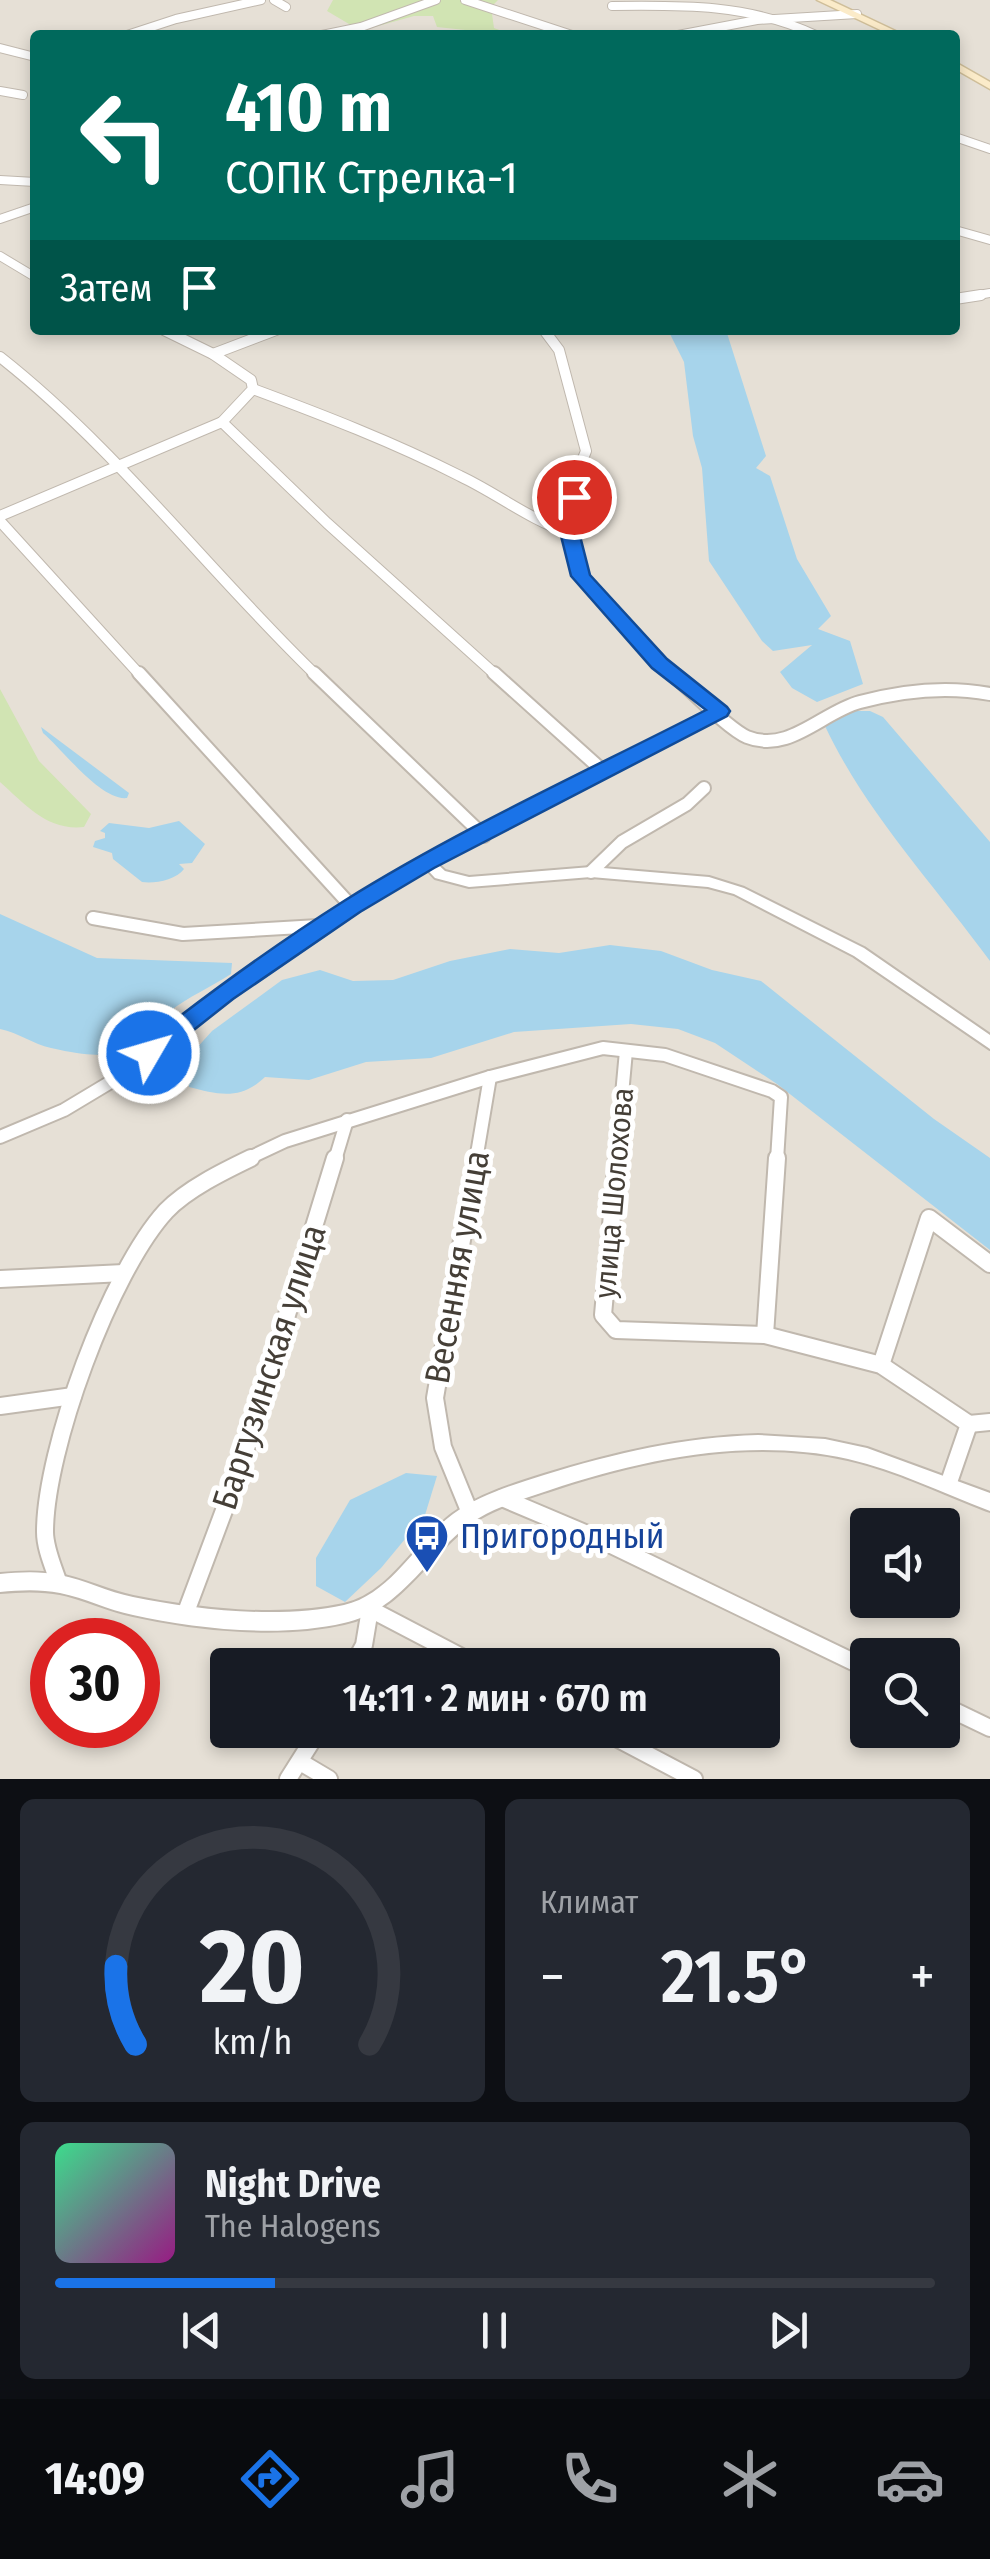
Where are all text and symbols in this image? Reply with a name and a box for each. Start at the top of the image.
text: 410 m [225,66,392,150]
icon: left [60,70,190,200]
text: СОПК Стрелка-1 [225,151,518,205]
icon: arrive [172,260,227,315]
text: Затем [60,265,152,311]
pin [532,455,617,540]
icon: arrive [547,470,602,525]
position arrow [97,1001,201,1105]
street label: улица Шолохова [587,1086,641,1300]
street label: Весенняя улица [416,1147,498,1387]
street label: Баргузинская улица [203,1219,335,1515]
map controls [850,1508,960,1748]
button: sound [850,1508,960,1618]
bus stop icon: Пригородный [404,1513,450,1574]
place label: Пригородный [460,1515,665,1557]
speed limit sign: 30 [30,1618,160,1748]
button: search [850,1638,960,1748]
text: 14:11 · 2 мин · 670 m [342,1675,648,1721]
text: Климат [540,1883,638,1921]
text: 20 [199,1905,305,2030]
text: 21.5° [661,1932,814,2022]
text: − [540,1944,565,2010]
text: + [910,1944,935,2010]
text: km/h [213,2021,292,2063]
text: Night Drive [205,2161,381,2207]
text: The Halogens [205,2207,381,2245]
icon: previous [174,2303,229,2358]
icon: pause [467,2303,522,2358]
icon: next [761,2303,816,2358]
icon: directions [235,2444,305,2514]
icon: music [395,2444,465,2514]
icon: phone [555,2444,625,2514]
icon: climate [715,2444,785,2514]
icon: car [875,2444,945,2514]
text: 14:09 [45,2452,145,2506]

